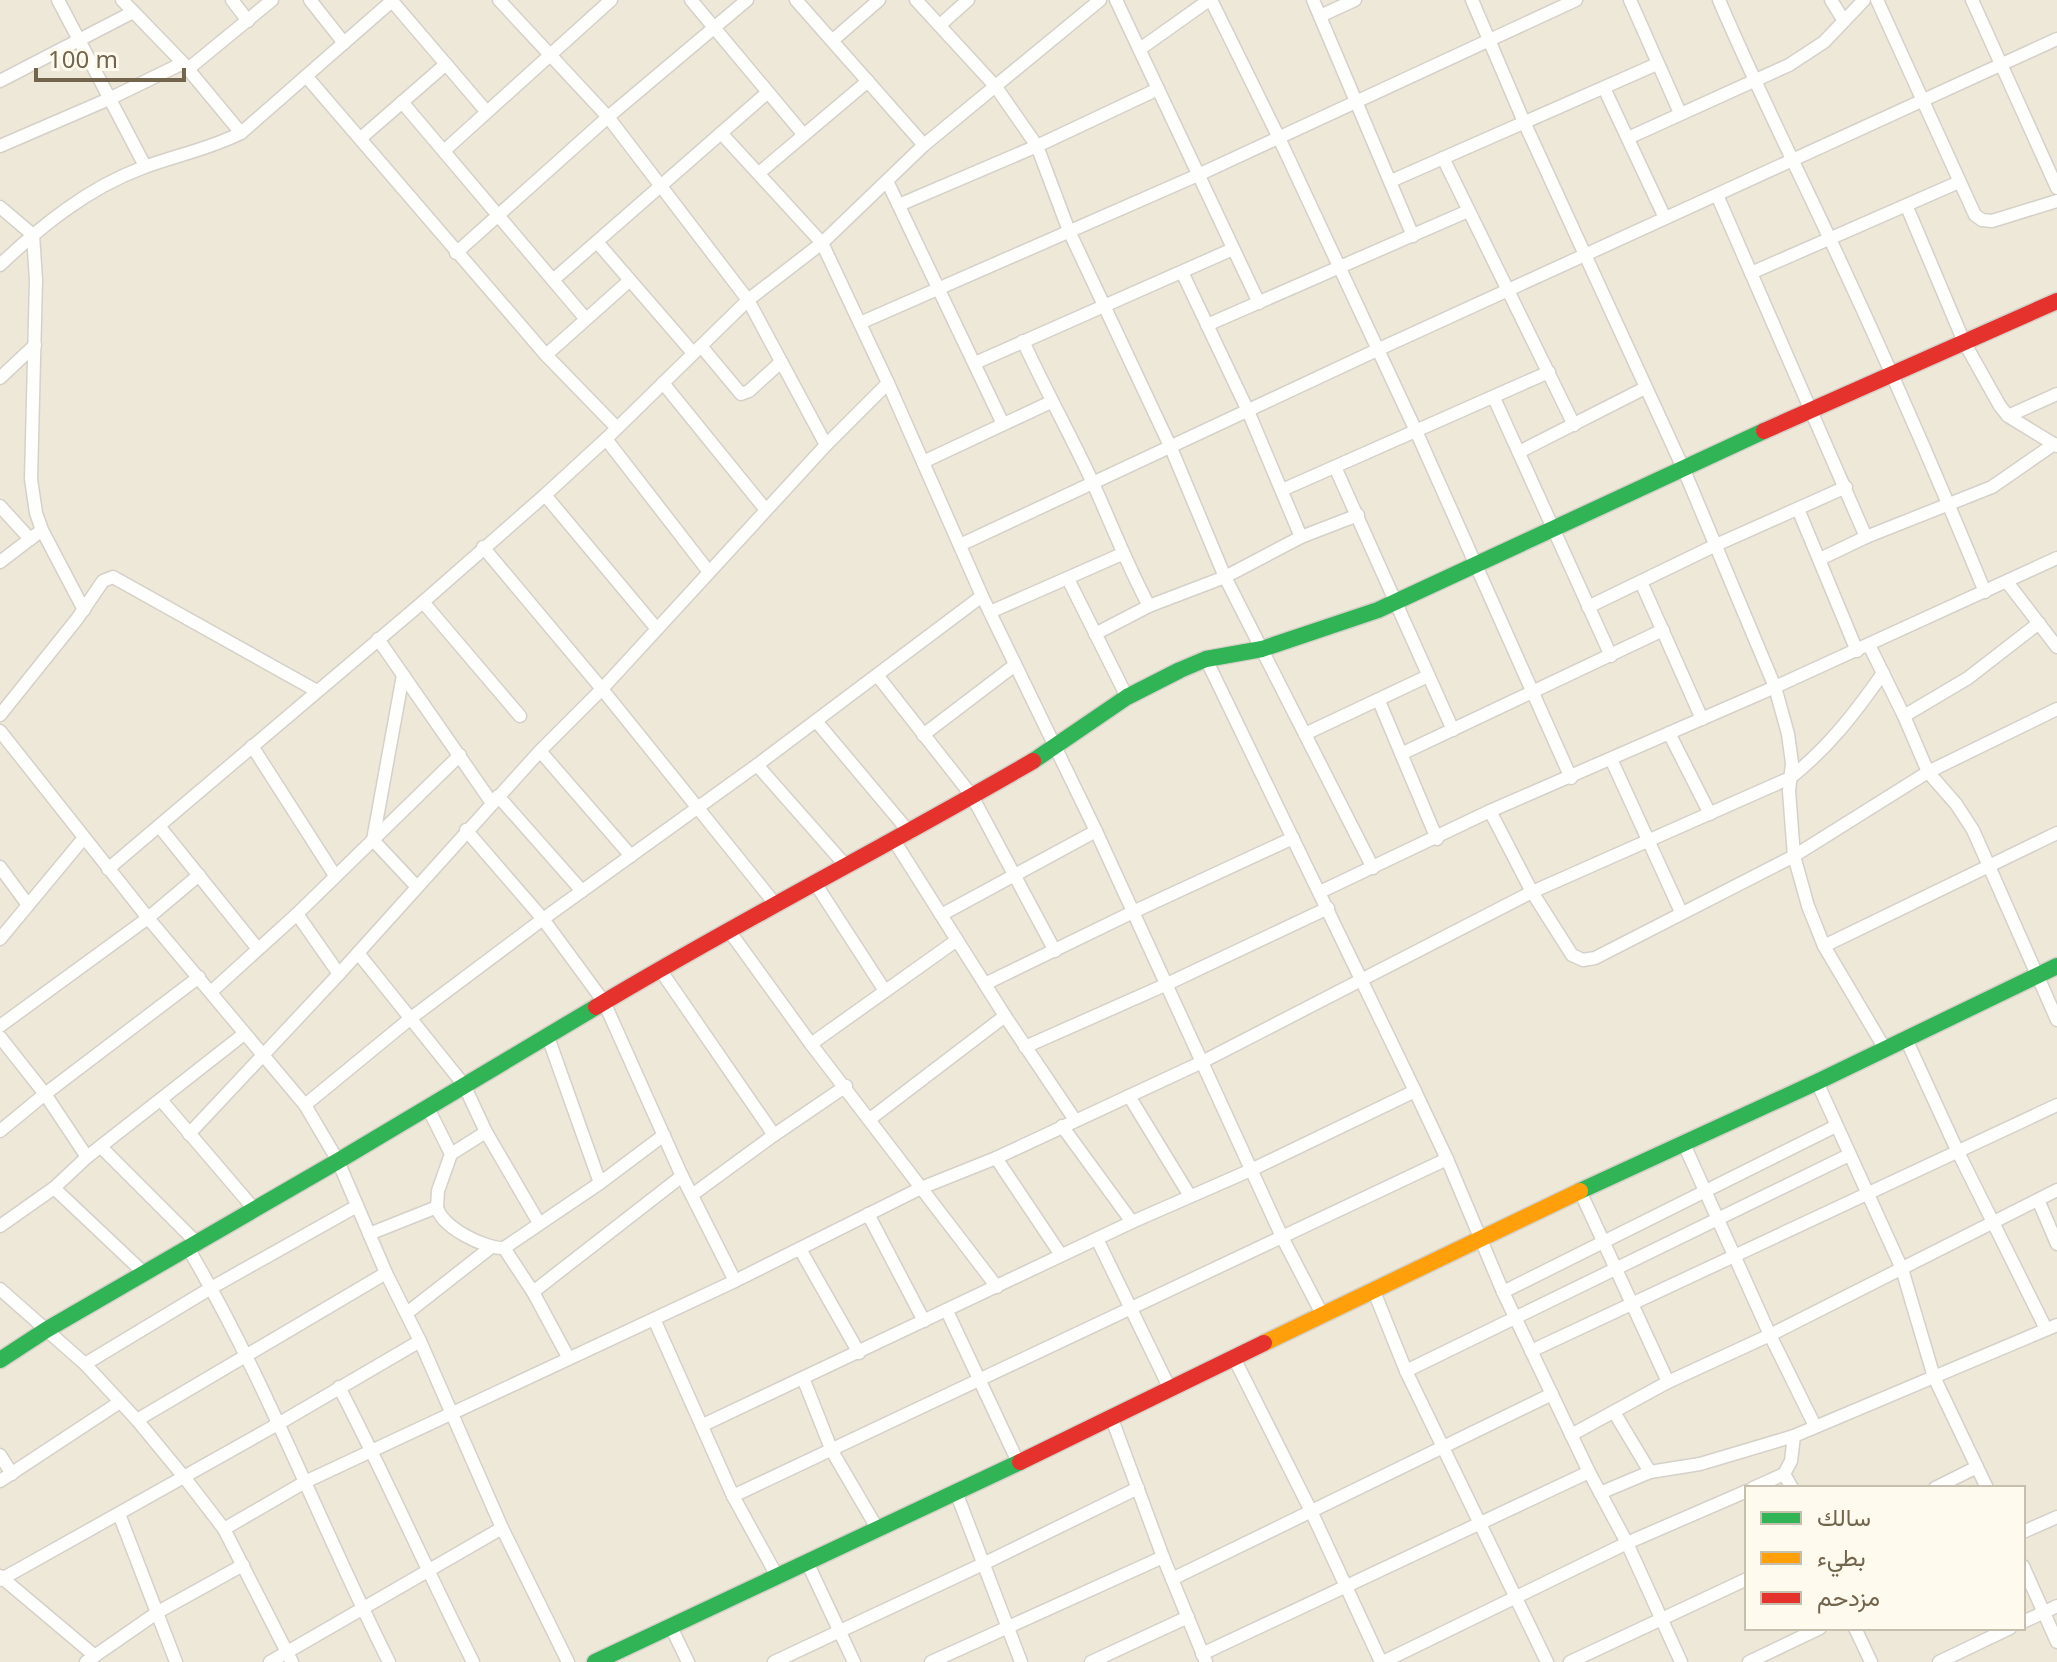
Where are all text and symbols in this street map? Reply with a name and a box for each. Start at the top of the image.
scale bar [36,32,184,82]
text: 100 m [48,42,118,75]
legend [1745,1486,2025,1630]
text: سالك [1817,1500,1871,1533]
text: بطيء [1817,1540,1866,1577]
text: مزدحم [1817,1580,1880,1614]

